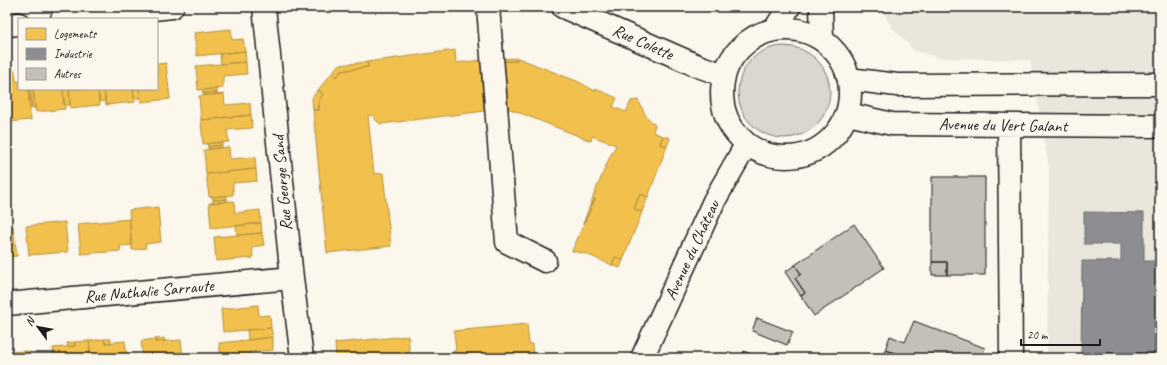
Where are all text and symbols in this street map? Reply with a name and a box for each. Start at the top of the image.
legend [18,18,158,90]
street label: Rue Colette [610,19,678,65]
text: Logements [54,26,97,42]
text: Industrie [54,46,93,62]
text: Autres [54,66,82,82]
street label: Avenue du Vert Galant [939,113,1070,137]
street label: Rue George Sand [267,132,297,232]
street label: Avenue du Château [660,195,725,303]
street label: Rue Nathalie Sarraute [84,275,216,307]
north arrow [18,307,58,347]
text: N [22,313,38,328]
scale bar [1021,321,1100,347]
text: 20 m [1027,327,1049,343]

